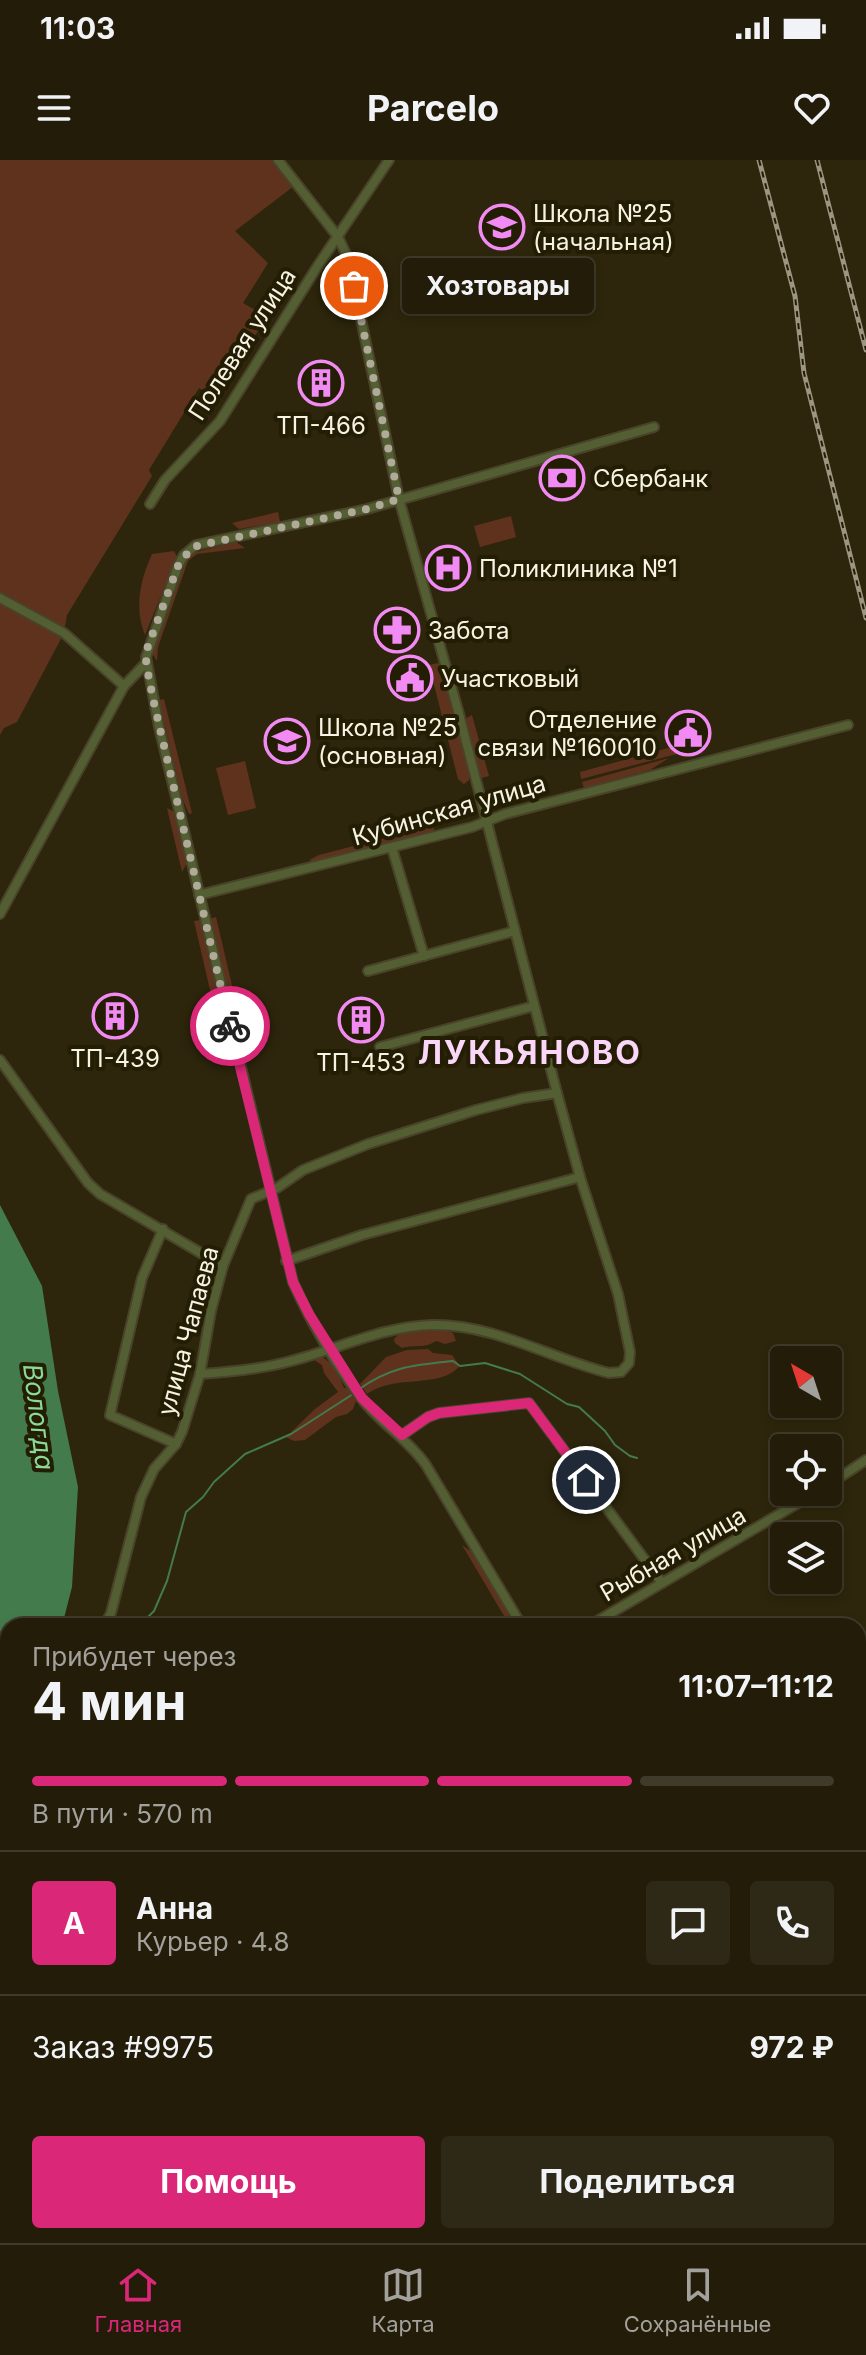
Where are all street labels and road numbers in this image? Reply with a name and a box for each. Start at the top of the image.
street label: Полевая улица [182,263,302,425]
street label: Кубинская улица [349,769,549,851]
street label: улица Чапаева [151,1243,225,1419]
street label: Рыбная улица [595,1501,751,1607]

